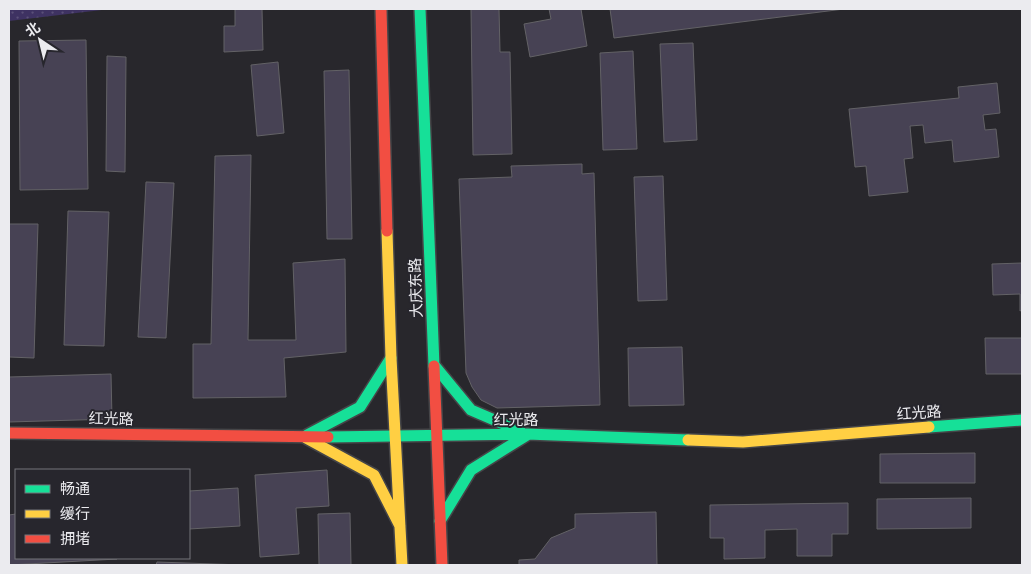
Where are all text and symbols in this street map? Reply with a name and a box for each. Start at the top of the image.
north arrow [15,15,65,65]
text: 北 [22,19,43,40]
street label: 大庆东路 [406,258,425,318]
street label: 红光路 [896,402,942,423]
street label: 红光路 [88,410,134,427]
street label: 红光路 [493,411,539,428]
legend [15,469,190,559]
text: 畅通 [60,480,90,497]
text: 缓行 [60,505,90,522]
text: 拥堵 [60,530,90,547]

